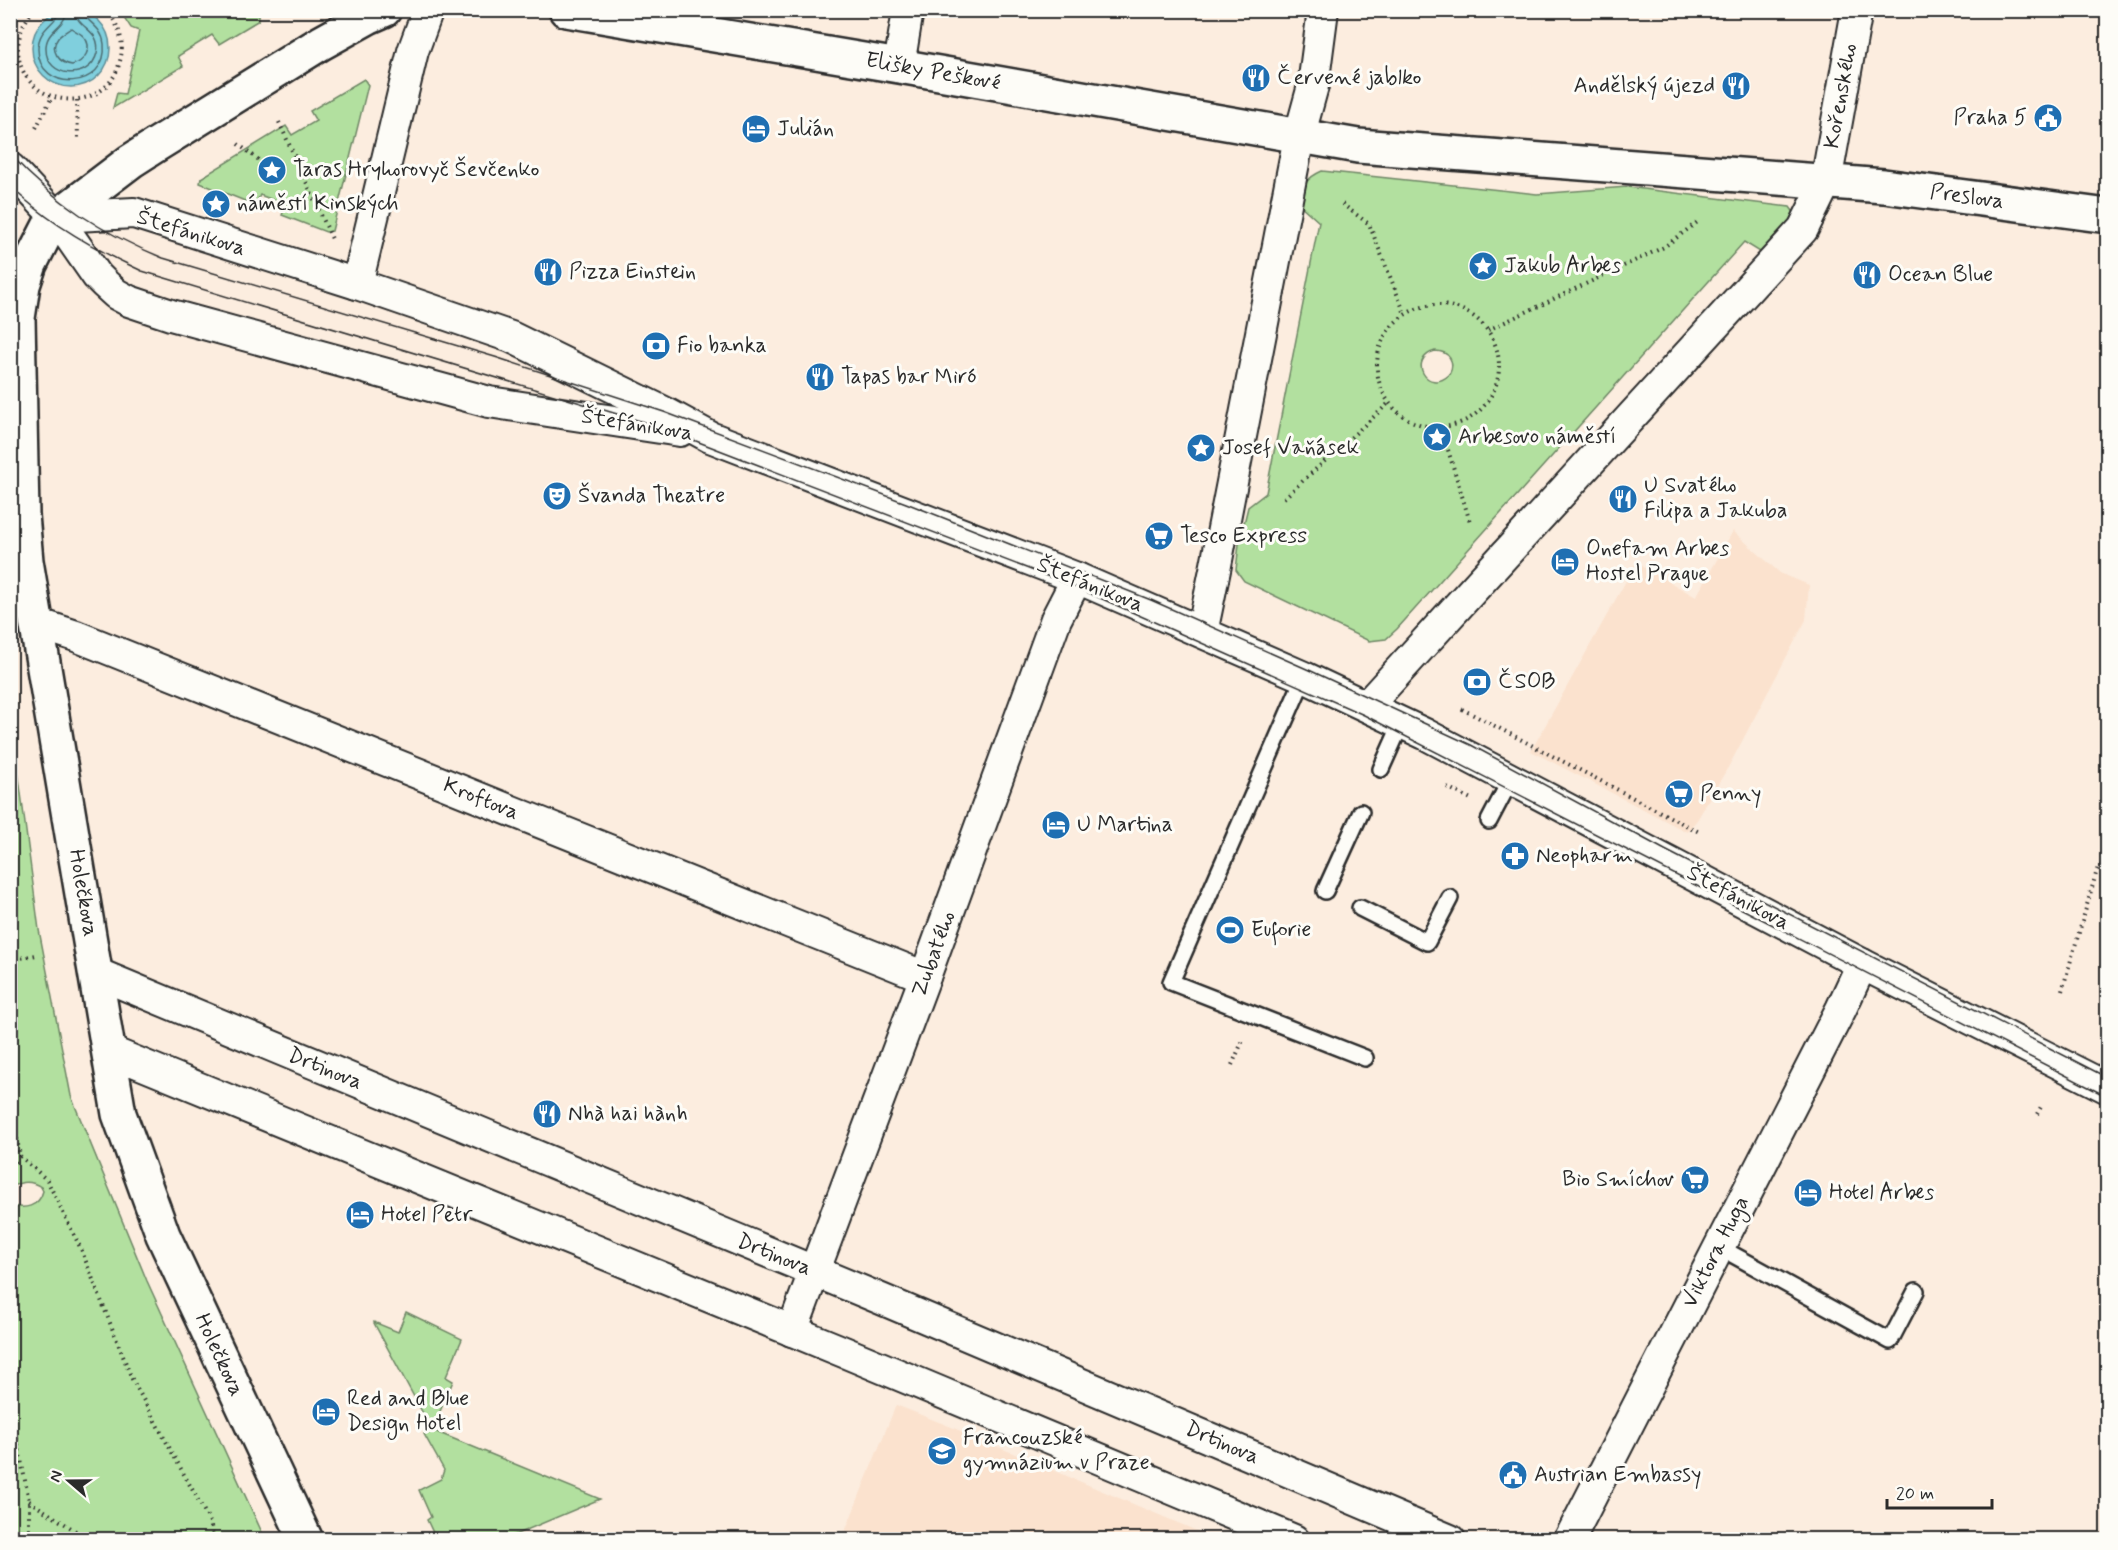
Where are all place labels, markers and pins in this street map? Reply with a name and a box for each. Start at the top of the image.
restaurant icon: Červené jablko [1240,62,1272,94]
place label: Červené jablko [1277,63,1422,92]
restaurant icon: Andělský újezd [1720,70,1752,102]
place label: Andělský újezd [1574,72,1715,100]
public building icon: Praha 5 [2032,102,2064,134]
place label: Praha 5 [1954,104,2027,132]
hotel icon: Julián [740,113,772,145]
place label: Julián [777,115,834,143]
place icon: Taras Hryhorovyč Ševčenko [256,154,288,186]
place label: Taras Hryhorovyč Ševčenko [293,156,539,184]
place icon: náměstí Kinských [200,188,232,220]
place label: náměstí Kinských [237,190,399,218]
place icon: Jakub Arbes [1467,250,1499,282]
place label: Jakub Arbes [1504,252,1621,280]
restaurant icon: Pizza Einstein [532,256,564,288]
place label: Pizza Einstein [569,258,696,286]
restaurant icon: Ocean Blue [1851,259,1883,291]
place label: Ocean Blue [1888,261,1993,289]
bank icon: Fio banka [640,330,672,362]
place label: Fio banka [677,332,767,360]
restaurant icon: Tapas bar Miró [804,361,836,393]
place label: Tapas bar Miró [841,363,977,391]
place icon: Arbesovo náměstí [1421,421,1453,453]
place label: Arbesovo náměstí [1458,423,1616,451]
place icon: Josef Vaňásek [1185,432,1217,464]
place label: Josef Vaňásek [1222,434,1359,462]
place label: U Svatého Filipa a Jakuba [1644,472,1788,525]
theatre icon: Švanda Theatre [541,480,573,512]
place label: Švanda Theatre [578,482,725,510]
restaurant icon: U Svatého Filipa a Jakuba [1607,483,1639,515]
supermarket icon: Tesco Express [1143,520,1175,552]
place label: Tesco Express [1180,522,1307,550]
place label: Onefam Arbes Hostel Prague [1586,535,1729,589]
hotel icon: Onefam Arbes Hostel Prague [1549,546,1581,578]
bank icon: ČSOB [1461,666,1493,698]
place label: ČSOB [1498,667,1556,696]
supermarket icon: Penny [1663,778,1695,810]
place label: Penny [1700,780,1761,808]
hotel icon: U Martina [1040,809,1072,841]
place label: U Martina [1077,811,1173,839]
pharmacy icon: Neopharm [1499,840,1531,872]
place label: Neopharm [1536,842,1633,870]
sports icon: Euforie [1214,914,1246,946]
place label: Euforie [1251,916,1311,946]
restaurant icon: Nhà hai hành [531,1098,563,1130]
place label: Nhà hai hành [568,1100,688,1128]
supermarket icon: Bio Smíchov [1679,1164,1711,1196]
place label: Bio Smíchov [1562,1166,1674,1194]
hotel icon: Hotel Arbes [1792,1177,1824,1209]
place label: Hotel Arbes [1829,1179,1935,1207]
hotel icon: Hotel Petr [344,1199,376,1231]
place label: Hotel Petr [381,1201,473,1229]
place label: Red and Blue Design Hotel [347,1385,469,1441]
hotel icon: Red and Blue Design Hotel [310,1396,342,1428]
place label: Francouzské gymnázium v Praze [963,1424,1150,1478]
school or university icon: Francouzské gymnázium v Praze [926,1435,958,1467]
public building icon: Austrian Embassy [1497,1459,1529,1491]
place label: Austrian Embassy [1534,1461,1701,1489]

